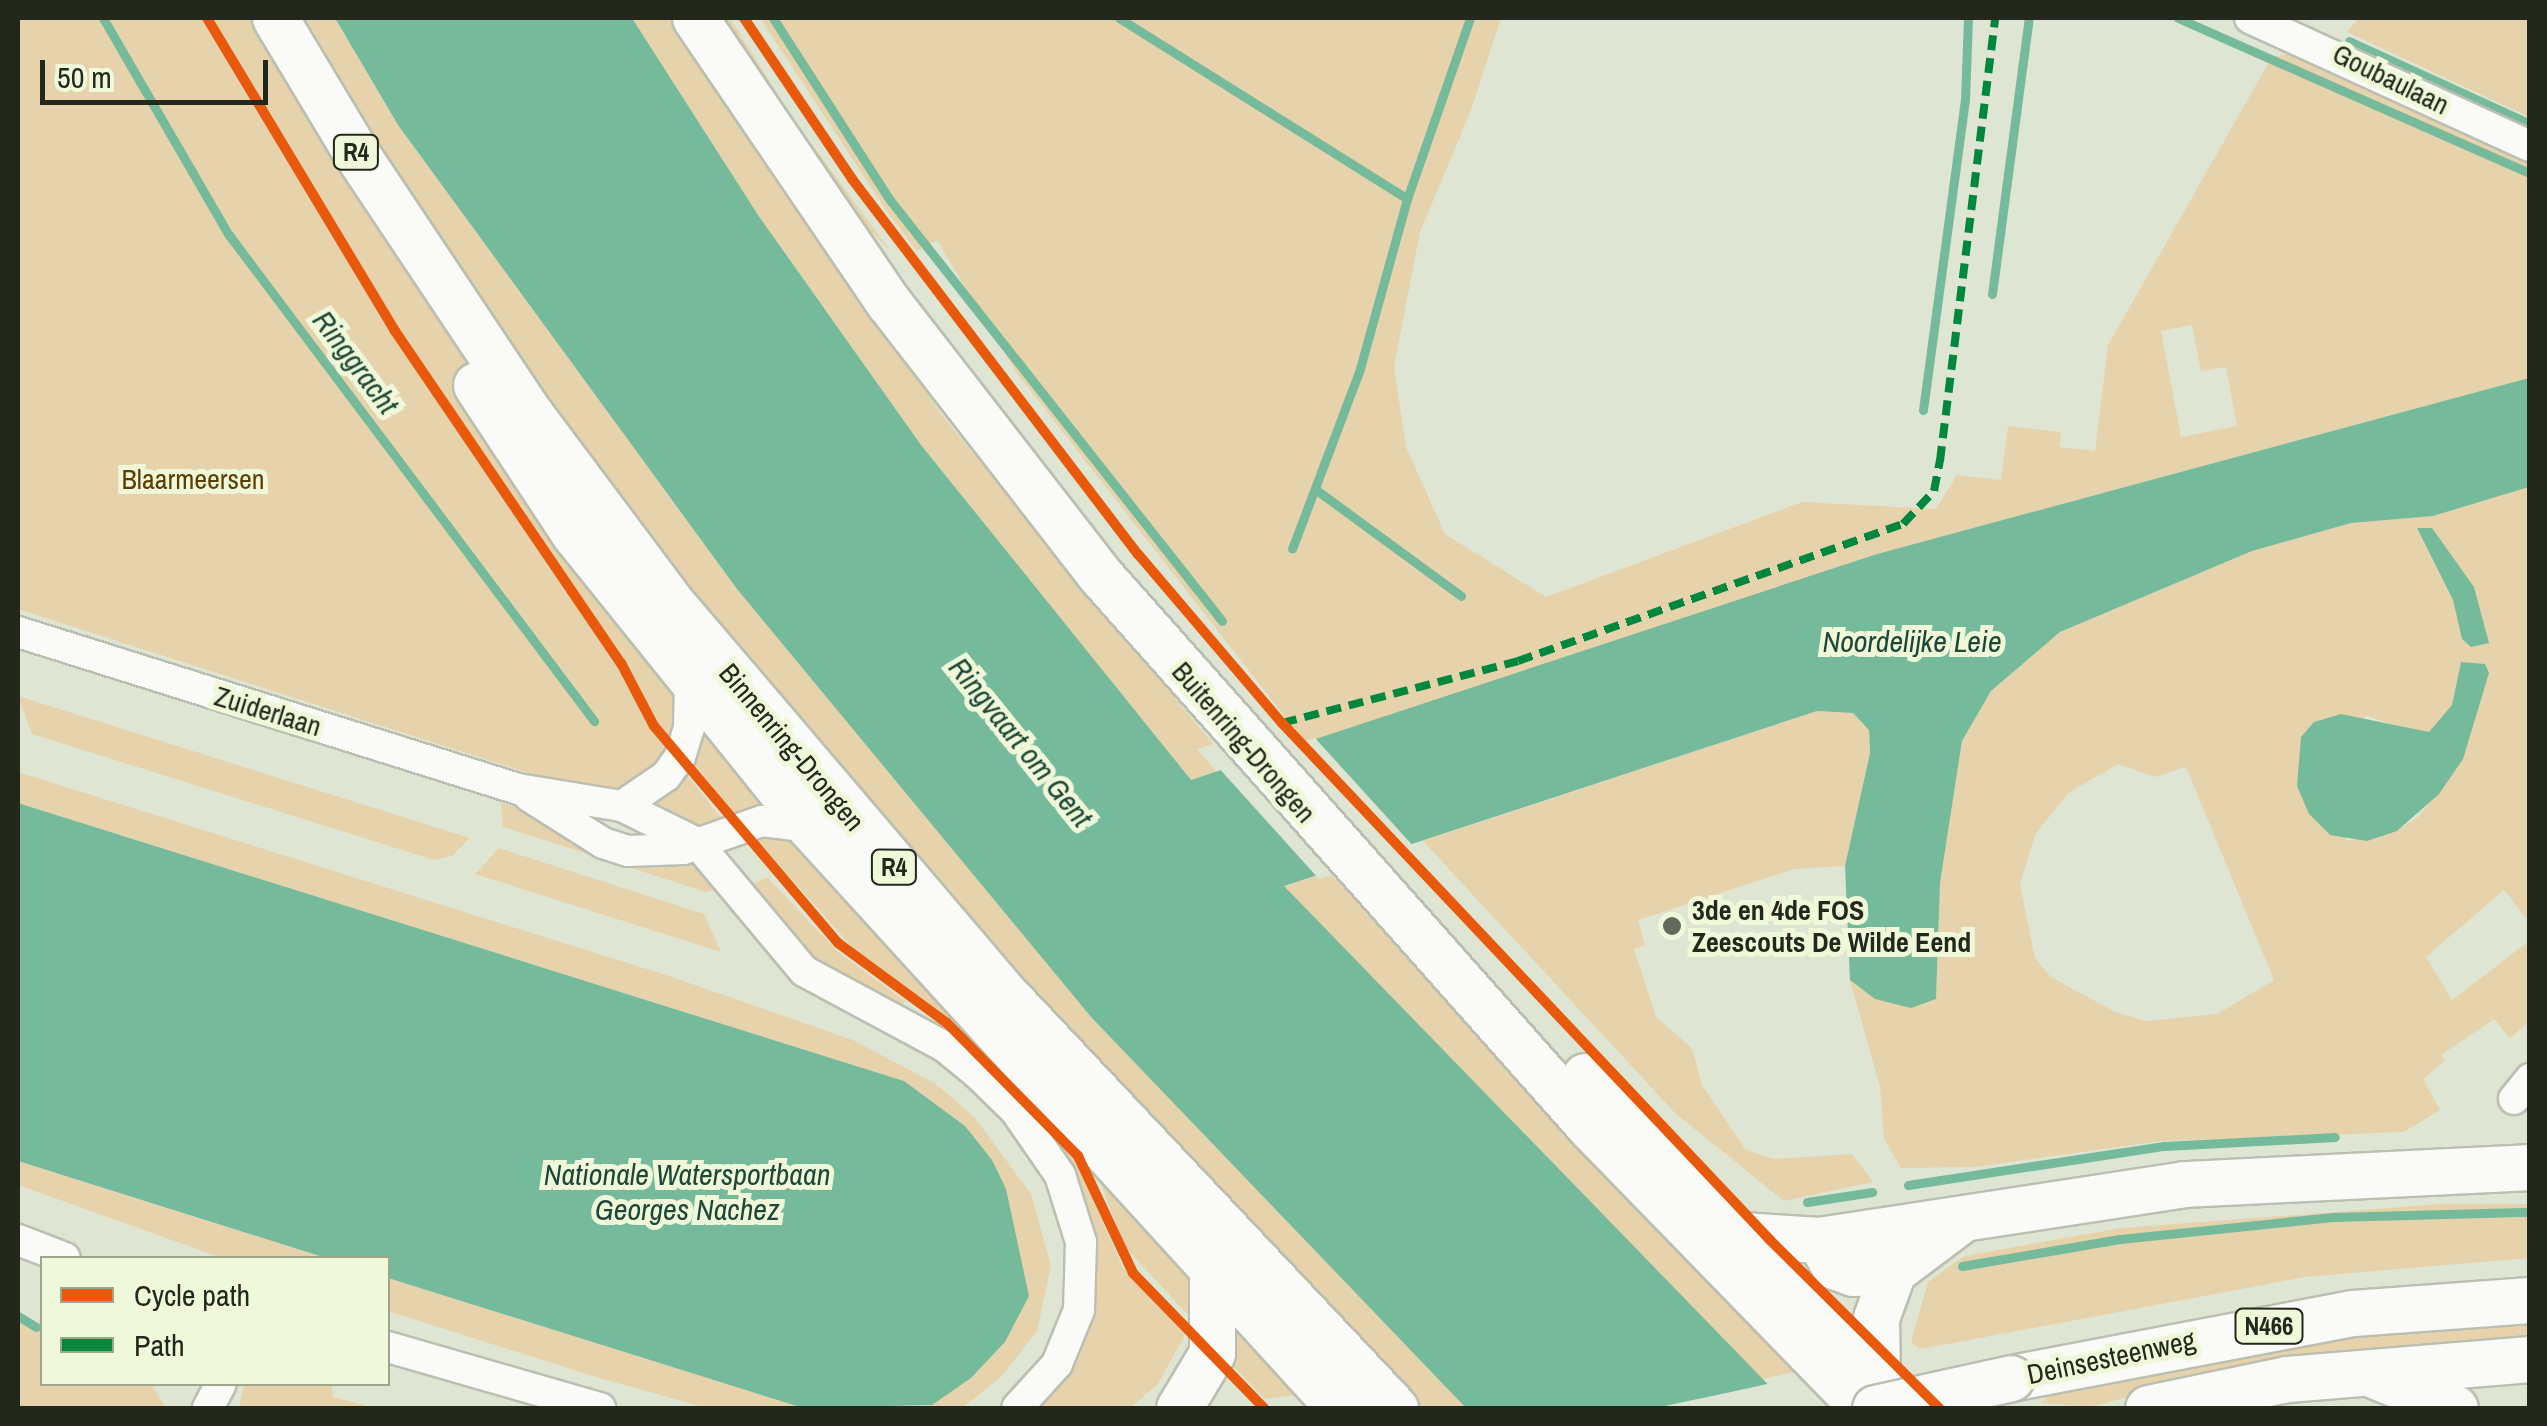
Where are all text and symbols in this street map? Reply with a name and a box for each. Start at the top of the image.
street label: Goubaulaan [2327,36,2455,122]
scale bar [45,40,272,102]
text: 50 m [57,57,112,97]
road number: R4 [331,132,381,172]
water label: Ringgracht [305,303,407,421]
park label: Blaarmeersen [122,462,264,496]
water label: Noordelijke Leie [1822,623,2002,659]
water label: Ringvaart om Gent [942,650,1100,834]
street label: Buitenring-Drongen [1165,655,1323,829]
street label: Binnenring-Drongen [712,657,872,837]
street label: Zuiderlaan [211,679,325,743]
road number: R4 [869,847,919,887]
place label: 3de en 4de FOS Zeescouts De Wilde Eend [1692,893,1971,959]
marker: 3de en 4de FOS Zeescouts De Wilde Eend [1661,915,1683,937]
water label: Nationale Watersportbaan Georges Nachez [544,1156,830,1226]
legend [40,1256,390,1386]
text: Cycle path [134,1275,250,1315]
road number: N466 [2234,1306,2304,1346]
street label: Deinsesteenweg [2024,1323,2198,1391]
text: Path [134,1325,185,1365]

